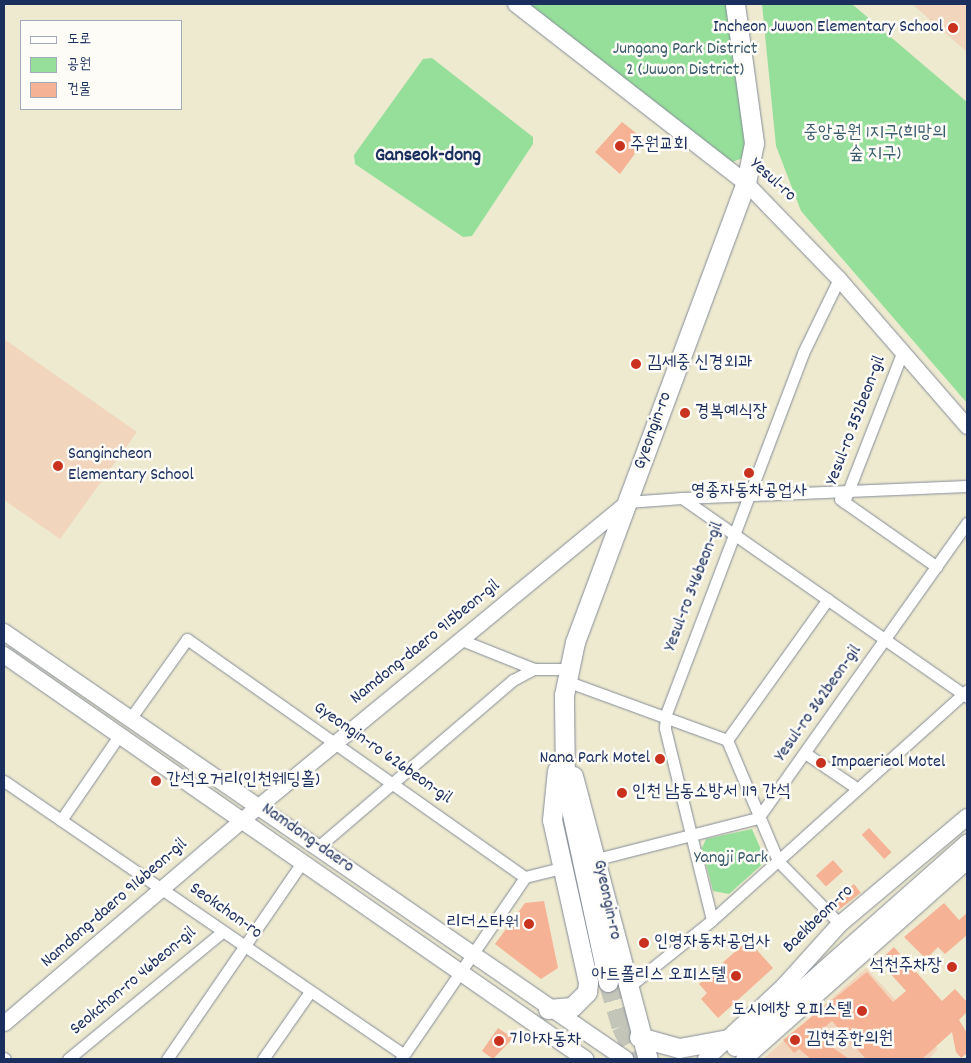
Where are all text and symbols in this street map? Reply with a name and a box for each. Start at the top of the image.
place label: Incheon Juwon Elementary School [713,17,943,39]
legend [20,20,182,110]
marker: Incheon Juwon Elementary School [947,22,959,34]
text: 도로 [67,29,91,51]
park label: Jungang Park District 2 (Juwon District) [613,40,757,82]
text: 공원 [67,54,91,76]
text: 건물 [67,79,91,101]
park label: 중앙공원 1지구(희망의 숲 지구) [804,124,946,166]
place label: 주원교회 [630,135,688,157]
marker: 주원교회 [614,140,626,152]
district label: Ganseok-dong [375,144,481,168]
street label: Yesul-ro [744,155,800,207]
place label: 김세중 신경외과 [647,353,753,375]
street label: Yesul-ro 352beon-gil [822,353,892,489]
marker: 김세중 신경외과 [629,357,643,371]
street label: Gyeongin-ro [630,389,678,473]
place label: 경복예식장 [695,402,767,424]
marker: 경복예식장 [679,407,691,419]
place label: Sangincheon Elementary School [68,445,194,488]
marker: Sangincheon Elementary School [52,460,64,472]
marker: 영종자동차공업사 [743,467,755,479]
place label: 영종자동차공업사 [691,481,807,503]
street label: Yesul-ro 346beon-gil [660,519,730,655]
street label: Namdong-daero 915beon-gil [347,576,505,710]
street label: Yesul-ro 362beon-gil [771,642,867,766]
street label: Gyeongin-ro 626beon-gil [309,698,455,810]
place label: Nana Park Motel [540,748,650,770]
place label: Impaerieol Motel [831,752,945,774]
marker: Nana Park Motel [654,753,666,765]
marker: Impaerieol Motel [815,757,827,769]
place label: 간석오거리(인천웨딩홀) [166,770,320,792]
marker: 간석오거리(인천웨딩홀) [150,775,162,787]
place label: 인천 남동소방서 119 간석 [632,782,791,804]
marker: 인천 남동소방서 119 간석 [616,787,628,799]
street label: Namdong-daero [257,799,357,879]
street label: Namdong-daero 916beon-gil [37,835,193,973]
park label: Yangji Park [694,848,768,870]
street label: Gyeongin-ro [587,858,625,942]
street label: Seokchon-ro [184,879,266,945]
street label: Baekbeom-ro [779,881,859,959]
place label: 리더스타워 [447,913,519,935]
marker: 리더스타워 [523,918,535,930]
street label: Seokchon-ro 46beon-gil [67,923,201,1041]
place label: 인영자동차공업사 [654,932,770,954]
marker: 인영자동차공업사 [638,937,650,949]
place label: 석천주차장 [870,956,942,978]
marker: 석천주차장 [946,961,958,973]
place label: 아트폴리스 오피스텔 [592,965,726,987]
marker: 아트폴리스 오피스텔 [730,970,742,982]
place label: 도시에창 오피스텔 [732,1000,852,1022]
marker: 도시에창 오피스텔 [856,1005,868,1017]
place label: 김현중한의원 [806,1029,893,1051]
place label: 기아자동차 [509,1030,581,1052]
marker: 김현중한의원 [788,1033,802,1047]
marker: 기아자동차 [493,1035,505,1047]

